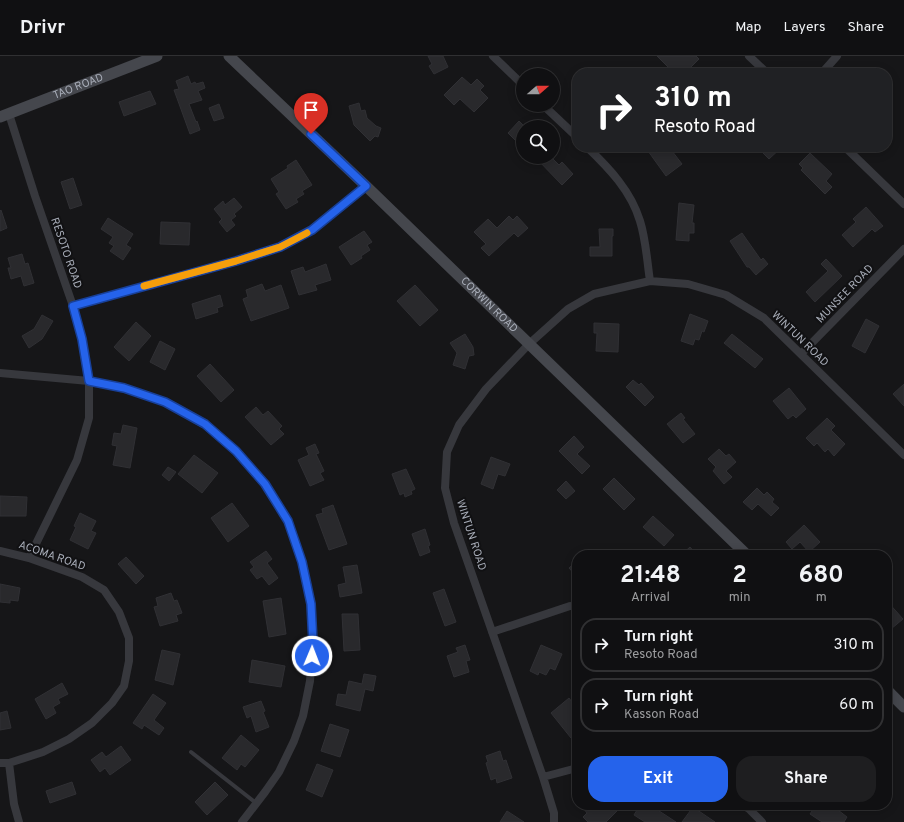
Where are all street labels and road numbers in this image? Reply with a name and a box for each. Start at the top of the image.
street label: TAO ROAD [51,71,105,103]
street label: RESOTO ROAD [47,216,85,290]
street label: MUNSEE ROAD [814,262,876,326]
street label: CORWIN ROAD [457,274,521,336]
street label: WINTUN ROAD [769,308,831,370]
street label: WINTUN ROAD [453,498,489,572]
street label: ACOMA ROAD [17,538,87,574]

